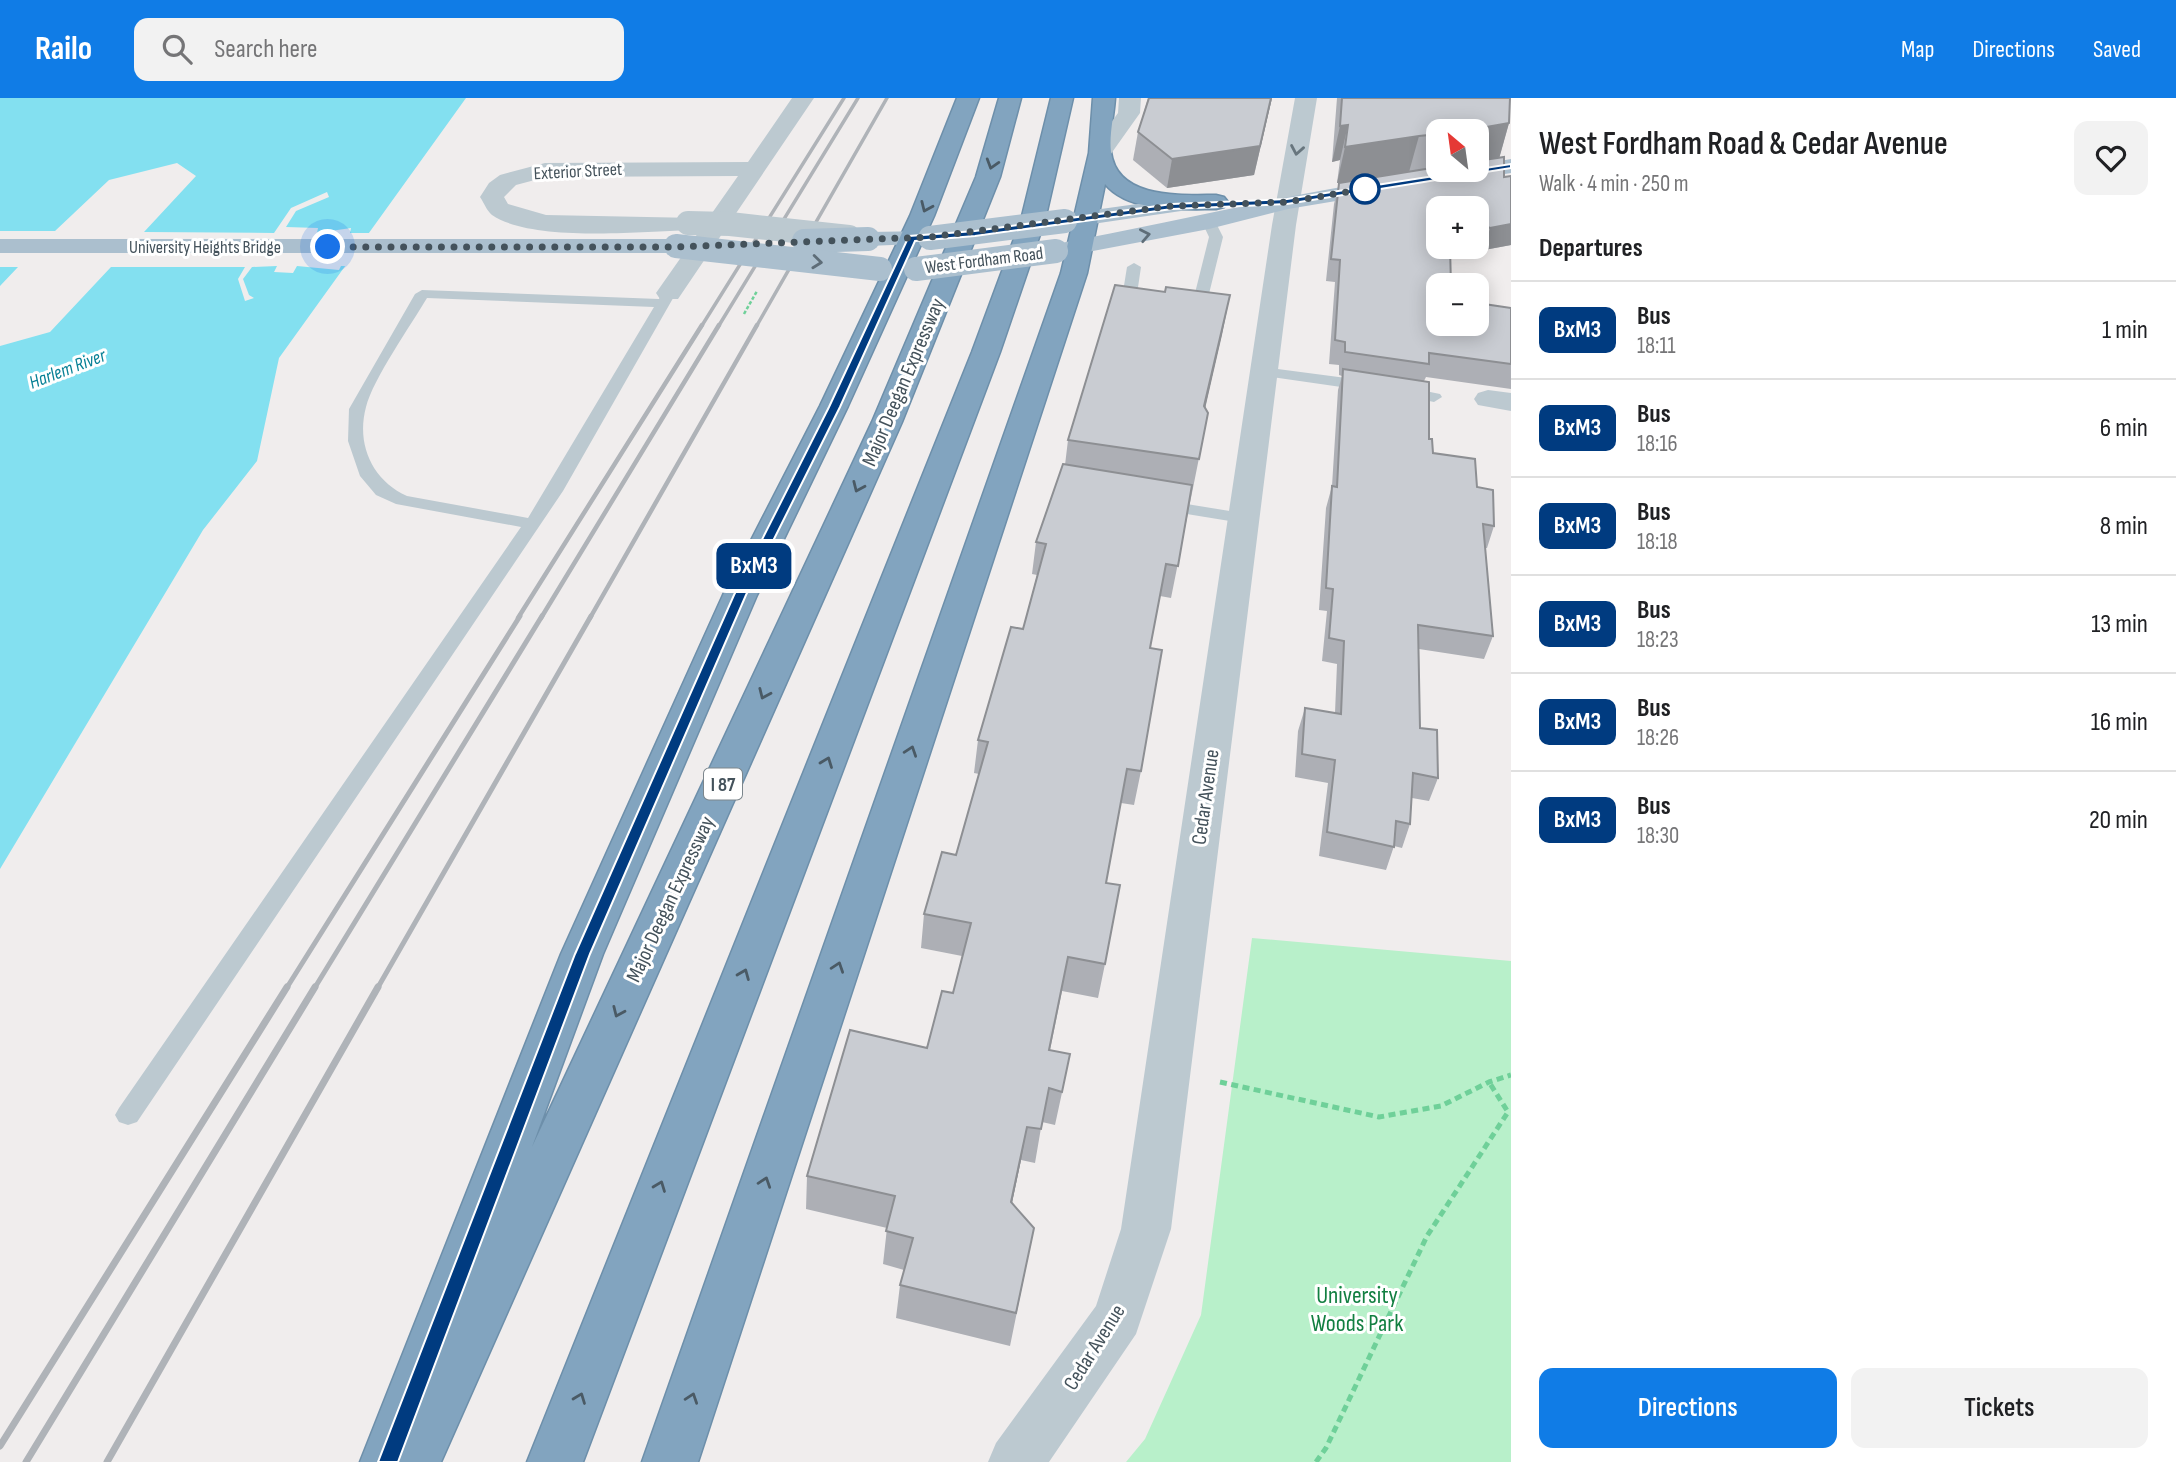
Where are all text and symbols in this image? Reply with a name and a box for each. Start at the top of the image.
search box [134,18,624,81]
text: Railo [35,29,92,69]
icon: search [158,30,196,68]
text: Search here [214,34,318,65]
text: Map [1901,35,1934,64]
text: Directions [1972,35,2055,64]
text: Saved [2093,35,2141,64]
north arrow [1426,119,1489,182]
map controls [1426,119,1489,336]
button: heart [2074,121,2148,195]
text: West Fordham Road & Cedar Avenue [1539,124,1948,164]
one-way arrow [1290,144,1305,156]
one-way arrow [986,157,1001,169]
street label: Exterior Street [533,159,623,184]
text: Walk · 4 min · 250 m [1539,170,1689,198]
unlabelled marker [1350,174,1380,204]
button: + [1426,196,1489,259]
one-way arrow [920,200,934,213]
your location [310,229,345,264]
one-way arrow [1139,229,1151,244]
text: Departures [1539,233,1643,264]
street label: University Heights Bridge [129,237,281,258]
street label: West Fordham Road [924,243,1044,278]
one-way arrow [811,255,823,270]
button: − [1426,273,1489,336]
street label: Major Deegan Expressway [857,295,950,470]
text: Bus [1637,301,1671,332]
text: BxM3 [1554,315,1601,344]
text: 1 min [2102,315,2148,346]
text: 18:11 [1637,332,1676,360]
water label: Harlem River [26,344,110,394]
text: Bus [1637,399,1671,430]
text: BxM3 [1554,413,1601,442]
text: 6 min [2100,413,2148,444]
text: 18:16 [1637,430,1678,458]
one-way arrow [852,480,866,492]
text: Bus [1637,497,1671,528]
text: BxM3 [1554,511,1601,540]
text: 8 min [2100,511,2148,542]
text: 18:18 [1637,528,1678,556]
line badge: BxM3 [705,543,803,589]
text: BxM3 [730,551,778,580]
text: Bus [1637,595,1671,626]
text: BxM3 [1554,609,1601,638]
text: 13 min [2091,609,2148,640]
text: 18:23 [1637,626,1679,654]
one-way arrow [758,687,772,699]
text: Bus [1637,693,1671,724]
text: BxM3 [1554,707,1601,736]
text: 16 min [2091,707,2148,738]
text: 18:26 [1637,724,1679,752]
one-way arrow [903,746,918,758]
street label: Cedar Avenue [1186,748,1225,846]
one-way arrow [819,757,833,769]
road number: I 87 [704,768,742,800]
text: Bus [1637,791,1671,822]
text: BxM3 [1554,805,1601,834]
text: 20 min [2089,805,2148,836]
street label: Major Deegan Expressway [621,812,720,986]
text: 18:30 [1637,822,1679,850]
one-way arrow [830,961,845,973]
one-way arrow [736,969,750,981]
one-way arrow [612,1005,626,1017]
one-way arrow [757,1176,771,1189]
one-way arrow [652,1180,666,1192]
park label: University Woods Park [1311,1281,1403,1338]
street label: Cedar Avenue [1058,1300,1130,1395]
button: Directions [1539,1368,1837,1448]
button: Tickets [1851,1368,2148,1448]
one-way arrow [684,1392,698,1404]
one-way arrow [571,1393,585,1405]

